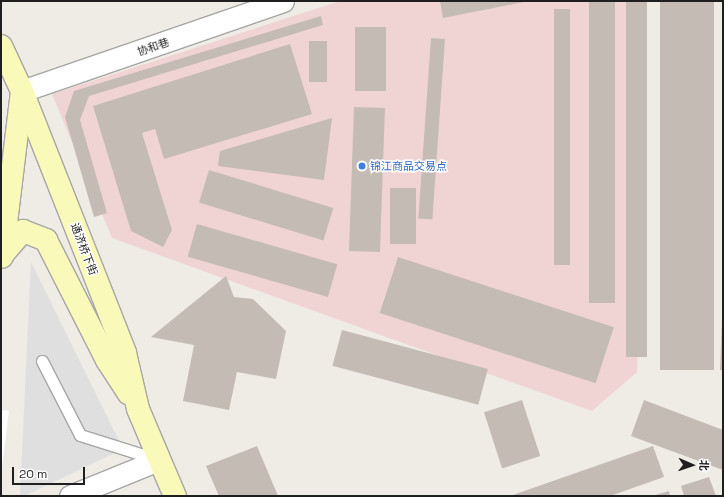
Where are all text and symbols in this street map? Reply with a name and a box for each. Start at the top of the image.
street label: 协和巷 [135,35,171,59]
place label: 锦江商品交易点 [370,159,447,173]
marker: 锦江商品交易点 [357,161,367,171]
street label: 通济桥下街 [68,221,100,277]
north arrow [672,445,712,485]
scale bar [14,459,87,485]
text: 北 [697,460,711,471]
text: 20 m [19,466,47,482]

